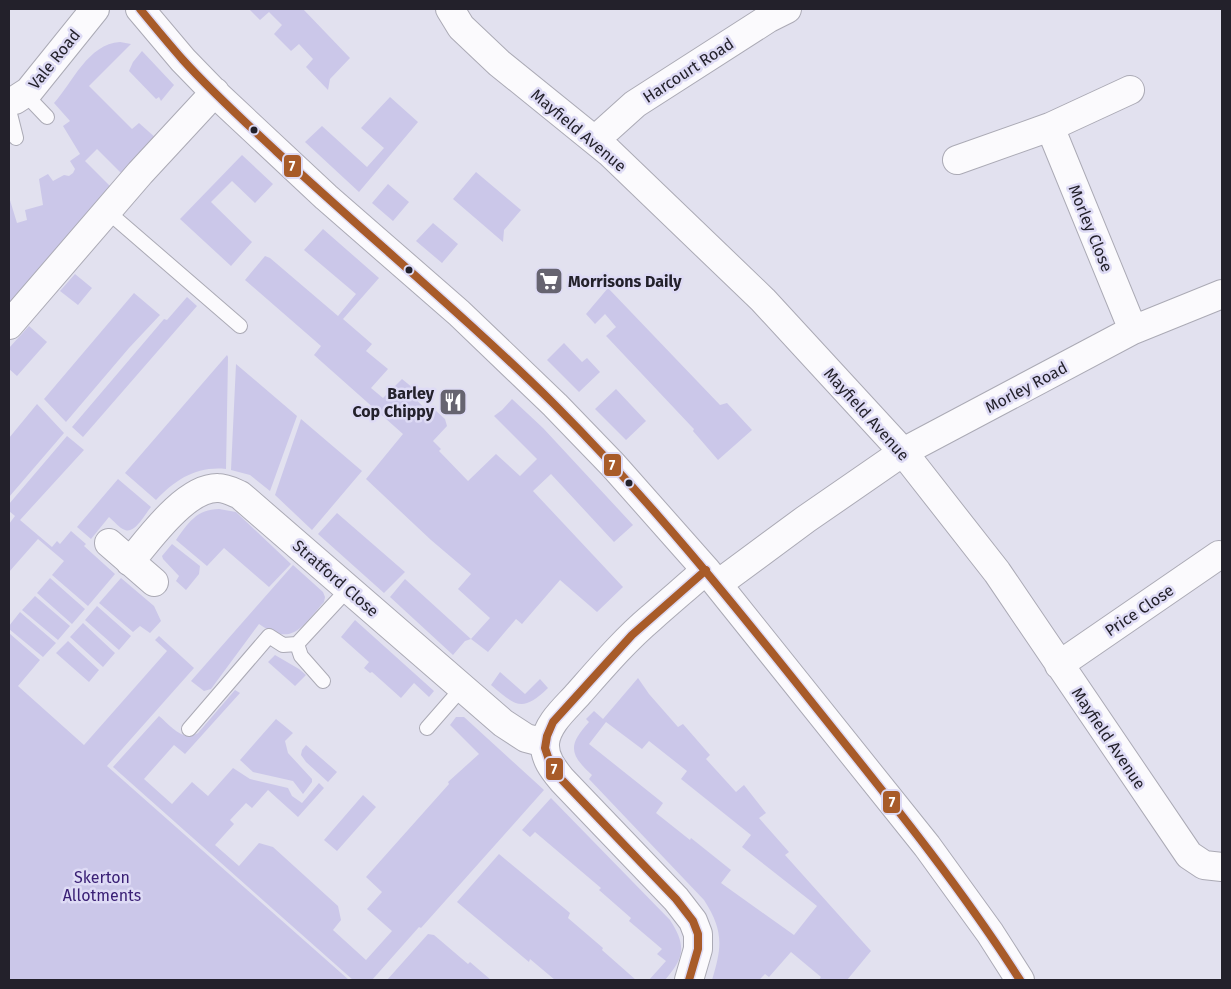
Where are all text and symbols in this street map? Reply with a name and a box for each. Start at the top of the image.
street label: Vale Road [25,26,84,93]
street label: Harcourt Road [639,34,737,107]
street label: Mayfield Avenue [527,85,630,176]
unlabelled marker [249,125,259,135]
line badge: 7 [283,154,302,178]
text: 7 [289,158,296,175]
street label: Morley Close [1064,182,1117,275]
unlabelled marker [404,265,414,275]
supermarket icon: Morrisons Daily [534,266,564,296]
place label: Morrisons Daily [568,272,682,291]
street label: Morley Road [982,358,1071,417]
street label: Mayfield Avenue [820,364,913,465]
place label: Barley Cop Chippy [352,384,435,421]
restaurant icon: Barley Cop Chippy [438,387,468,417]
line badge: 7 [603,453,622,477]
text: 7 [609,457,616,474]
unlabelled marker [624,478,634,488]
street label: Stratford Close [289,536,383,621]
street label: Price Close [1101,580,1177,640]
street label: Mayfield Avenue [1068,684,1150,793]
line badge: 7 [545,757,564,781]
text: 7 [551,761,558,778]
line badge: 7 [882,790,901,814]
text: 7 [889,794,896,811]
park label: Skerton Allotments [63,868,141,905]

